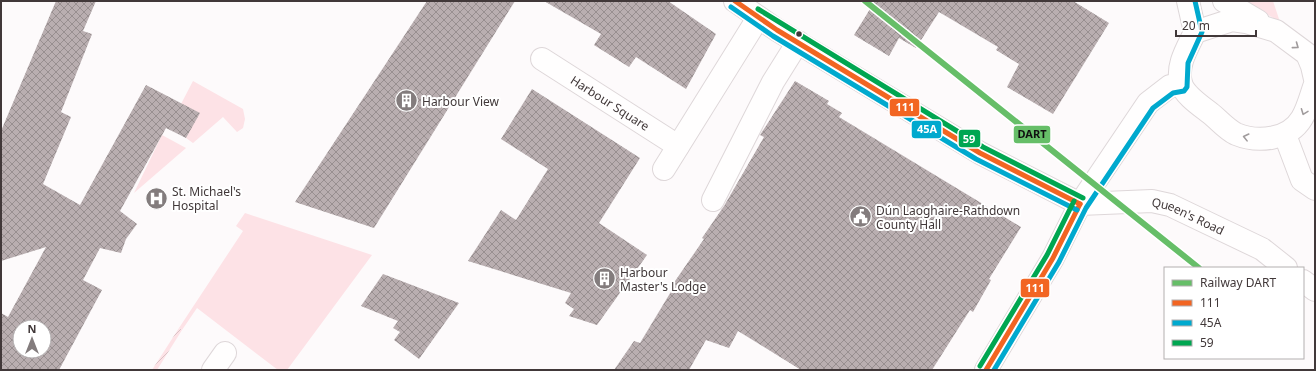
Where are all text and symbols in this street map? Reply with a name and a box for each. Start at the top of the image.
scale bar [1176,12,1256,38]
text: 20 m [1182,17,1210,34]
unlabelled marker [794,29,804,39]
one-way arrow [1292,41,1299,48]
street label: Harbour Square [568,71,653,134]
building icon: Harbour View [394,88,420,114]
place label: Harbour View [422,93,500,110]
line badge: 111 [889,98,920,117]
text: 111 [896,99,914,114]
one-way arrow [1301,108,1309,116]
line badge: 45A [911,120,942,139]
text: 45A [917,121,937,136]
line badge: DART [1013,125,1051,144]
text: DART [1017,126,1047,141]
line badge: 59 [958,129,981,148]
text: 59 [963,131,975,146]
one-way arrow [1243,133,1250,141]
place label: St. Michael's Hospital [172,183,241,214]
hospital icon: St. Michael's Hospital [143,185,169,211]
street label: Queen's Road [1150,193,1227,238]
place label: Dún Laoghaire-Rathdown County Hall [876,202,1020,233]
public building icon: Dún Laoghaire-Rathdown County Hall [847,204,873,230]
place label: Harbour Master's Lodge [620,264,706,295]
building icon: Harbour Master's Lodge [592,266,618,292]
legend [1164,267,1304,359]
text: Railway DART [1200,274,1276,291]
line badge: 111 [1020,278,1050,298]
text: 111 [1026,280,1044,295]
text: 111 [1200,294,1221,311]
text: 45A [1200,314,1222,331]
north arrow [12,319,52,359]
text: N [28,321,36,336]
text: 59 [1200,334,1214,351]

